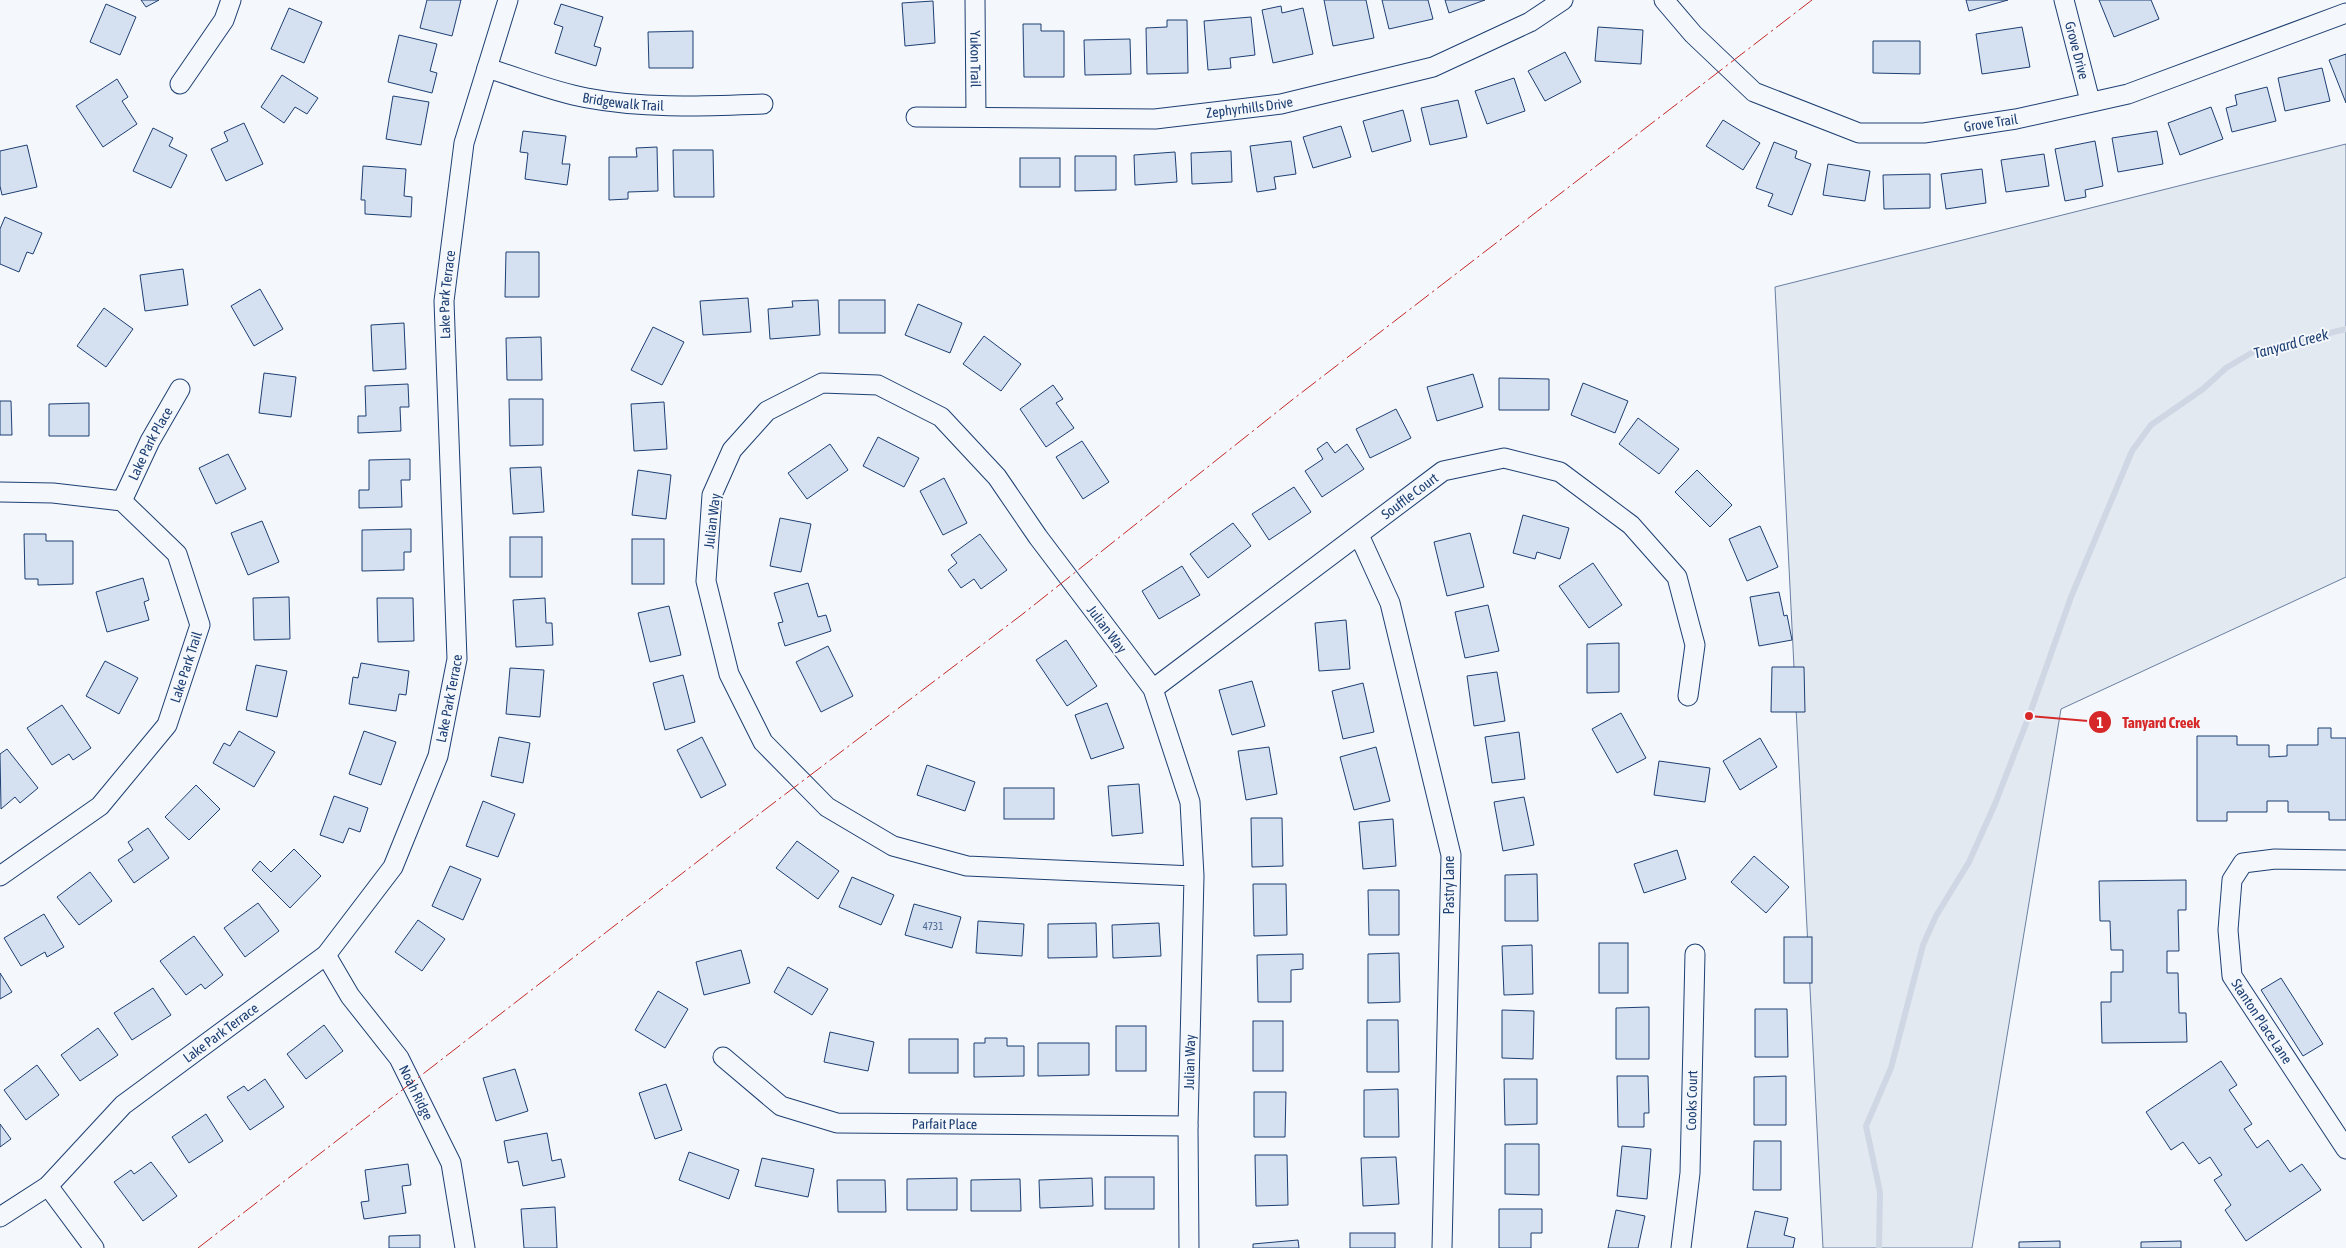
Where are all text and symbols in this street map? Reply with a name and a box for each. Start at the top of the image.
street label: Grove Drive [2062,20,2092,81]
street label: Yukon Trail [967,31,984,88]
street label: Bridgewalk Trail [581,89,664,114]
street label: Zephyrhills Drive [1205,93,1294,121]
street label: Grove Trail [1962,111,2019,135]
street label: Lake Park Terrace [436,249,458,339]
water label: Tanyard Creek [2252,325,2331,362]
street label: Lake Park Place [125,404,176,483]
street label: Souffle Court [1378,470,1441,522]
street label: Julian Way [701,492,723,549]
street label: Julian Way [1084,602,1130,656]
street label: Lake Park Trail [167,629,205,705]
street label: Lake Park Terrace [433,654,465,744]
callout: Tanyard Creek [2087,707,2210,737]
text: 1 [2096,714,2104,731]
text: Tanyard Creek [2122,714,2200,731]
street label: Pastry Lane [1441,856,1457,914]
house number: 4731 [923,920,943,932]
street label: Stanton Place Lane [2228,976,2295,1067]
street label: Lake Park Terrace [180,1000,261,1066]
street label: Julian Way [1181,1034,1198,1090]
street label: Noah Ridge [396,1062,436,1122]
street label: Cooks Court [1683,1070,1700,1131]
street label: Parfait Place [912,1116,977,1132]

